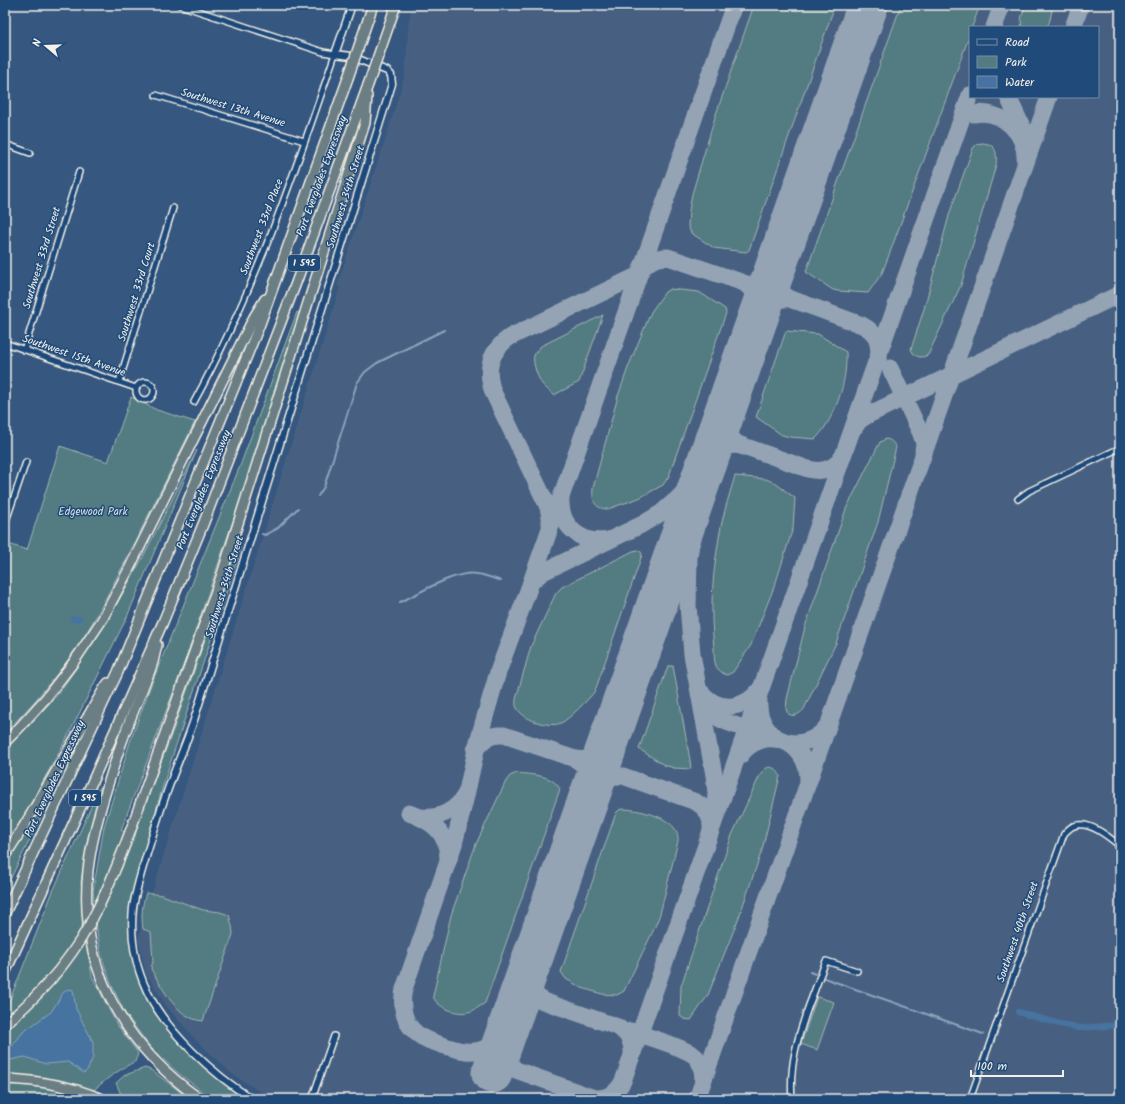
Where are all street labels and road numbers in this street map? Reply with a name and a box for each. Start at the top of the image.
street label: Southwest 13th Avenue [178,84,288,133]
street label: Port Everglades Expressway [292,112,353,239]
street label: Southwest 34th Street [322,143,370,251]
street label: Southwest 33rd Place [235,176,289,278]
street label: Southwest 33rd Street [18,204,66,311]
street label: Southwest 33rd Court [113,239,161,344]
road number: I 595 [288,255,320,271]
street label: Southwest 15th Avenue [20,330,128,382]
street label: Port Everglades Expressway [172,427,237,553]
street label: Southwest 34th Street [201,533,249,641]
street label: Port Everglades Expressway [20,717,90,841]
road number: I 595 [69,790,101,806]
street label: Southwest 40th Street [992,878,1044,985]

